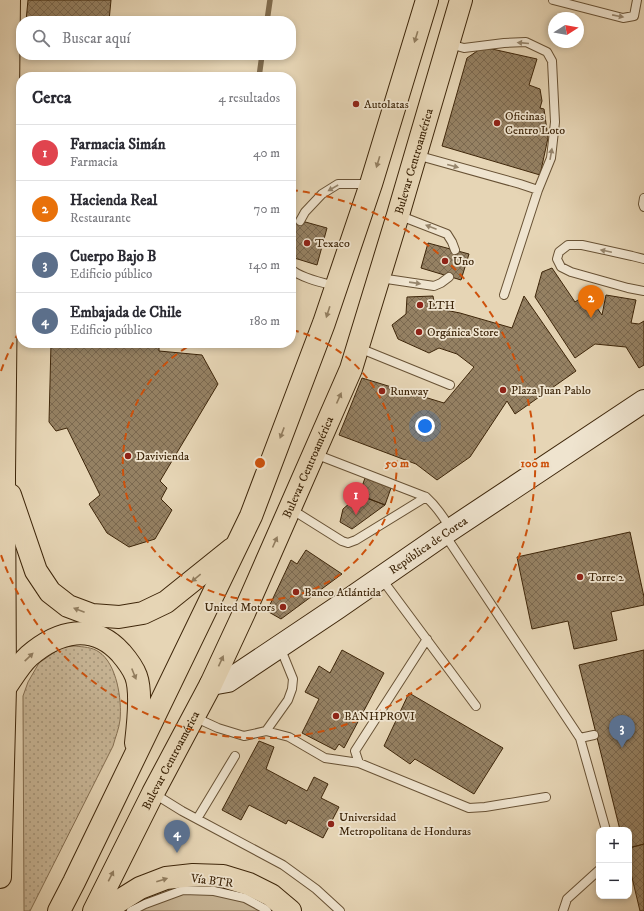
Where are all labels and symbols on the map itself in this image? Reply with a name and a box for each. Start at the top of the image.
north arrow [548,12,584,48]
one-way arrow [612,14,624,20]
one-way arrow [413,32,419,44]
one-way arrow [517,40,529,47]
place label: Autolatas [364,97,409,112]
marker: Autolatas [351,99,361,109]
street label: Bulevar Centroamérica [391,106,437,216]
place label: Oficinas Centro Loto [505,109,565,138]
marker: Oficinas Centro Loto [492,118,502,128]
one-way arrow [548,148,554,160]
one-way arrow [375,156,381,168]
one-way arrow [447,163,459,169]
one-way arrow [327,184,339,191]
one-way arrow [425,224,437,230]
place label: Texaco [315,236,350,251]
marker: Texaco [302,238,312,248]
one-way arrow [600,247,612,253]
place label: Uno [453,254,474,269]
marker: Uno [440,256,450,266]
one-way arrow [409,280,421,286]
pin: 2 [578,285,604,318]
place label: LTH [428,298,455,313]
marker: LTH [415,300,425,310]
one-way arrow [325,306,331,318]
place label: Orgánica Store [427,325,499,340]
marker: Orgánica Store [414,327,424,337]
place label: Plaza Juan Pablo [511,383,591,398]
place label: Runway [390,384,429,399]
marker: Plaza Juan Pablo [498,385,508,395]
marker: Runway [377,386,387,396]
one-way arrow [336,392,342,403]
street label: Bulevar Centroamérica [279,413,337,520]
your location [415,416,435,436]
one-way arrow [279,428,285,440]
place label: Davivienda [136,449,190,464]
marker: Davivienda [123,451,133,461]
centre of rings [253,456,267,470]
text: 50 m [384,456,409,471]
text: 100 m [521,456,549,471]
pin: 1 [343,482,369,515]
street label: República de Corea [386,513,471,577]
one-way arrow [272,537,278,548]
place label: Torre 2 [588,570,624,585]
marker: Torre 2 [575,572,585,582]
one-way arrow [191,574,202,583]
place label: Banco Atlántida [304,585,382,600]
marker: Banco Atlántida [291,587,301,597]
place label: United Motors [205,600,275,615]
marker: United Motors [278,602,288,612]
one-way arrow [72,606,84,612]
one-way arrow [24,652,34,662]
one-way arrow [218,655,224,666]
one-way arrow [132,669,138,681]
street label: Bulevar Centroamérica [138,708,203,812]
place label: BANHPROVI [344,709,415,724]
marker: BANHPROVI [331,711,341,721]
pin: 3 [609,715,635,748]
place label: Universidad Metropolitana de Honduras [339,810,471,839]
marker: Universidad Metropolitana de Honduras [326,819,336,829]
pin: 4 [164,820,190,853]
one-way arrow [108,870,114,882]
street label: Vía BTR [189,871,234,891]
one-way arrow [157,877,169,883]

